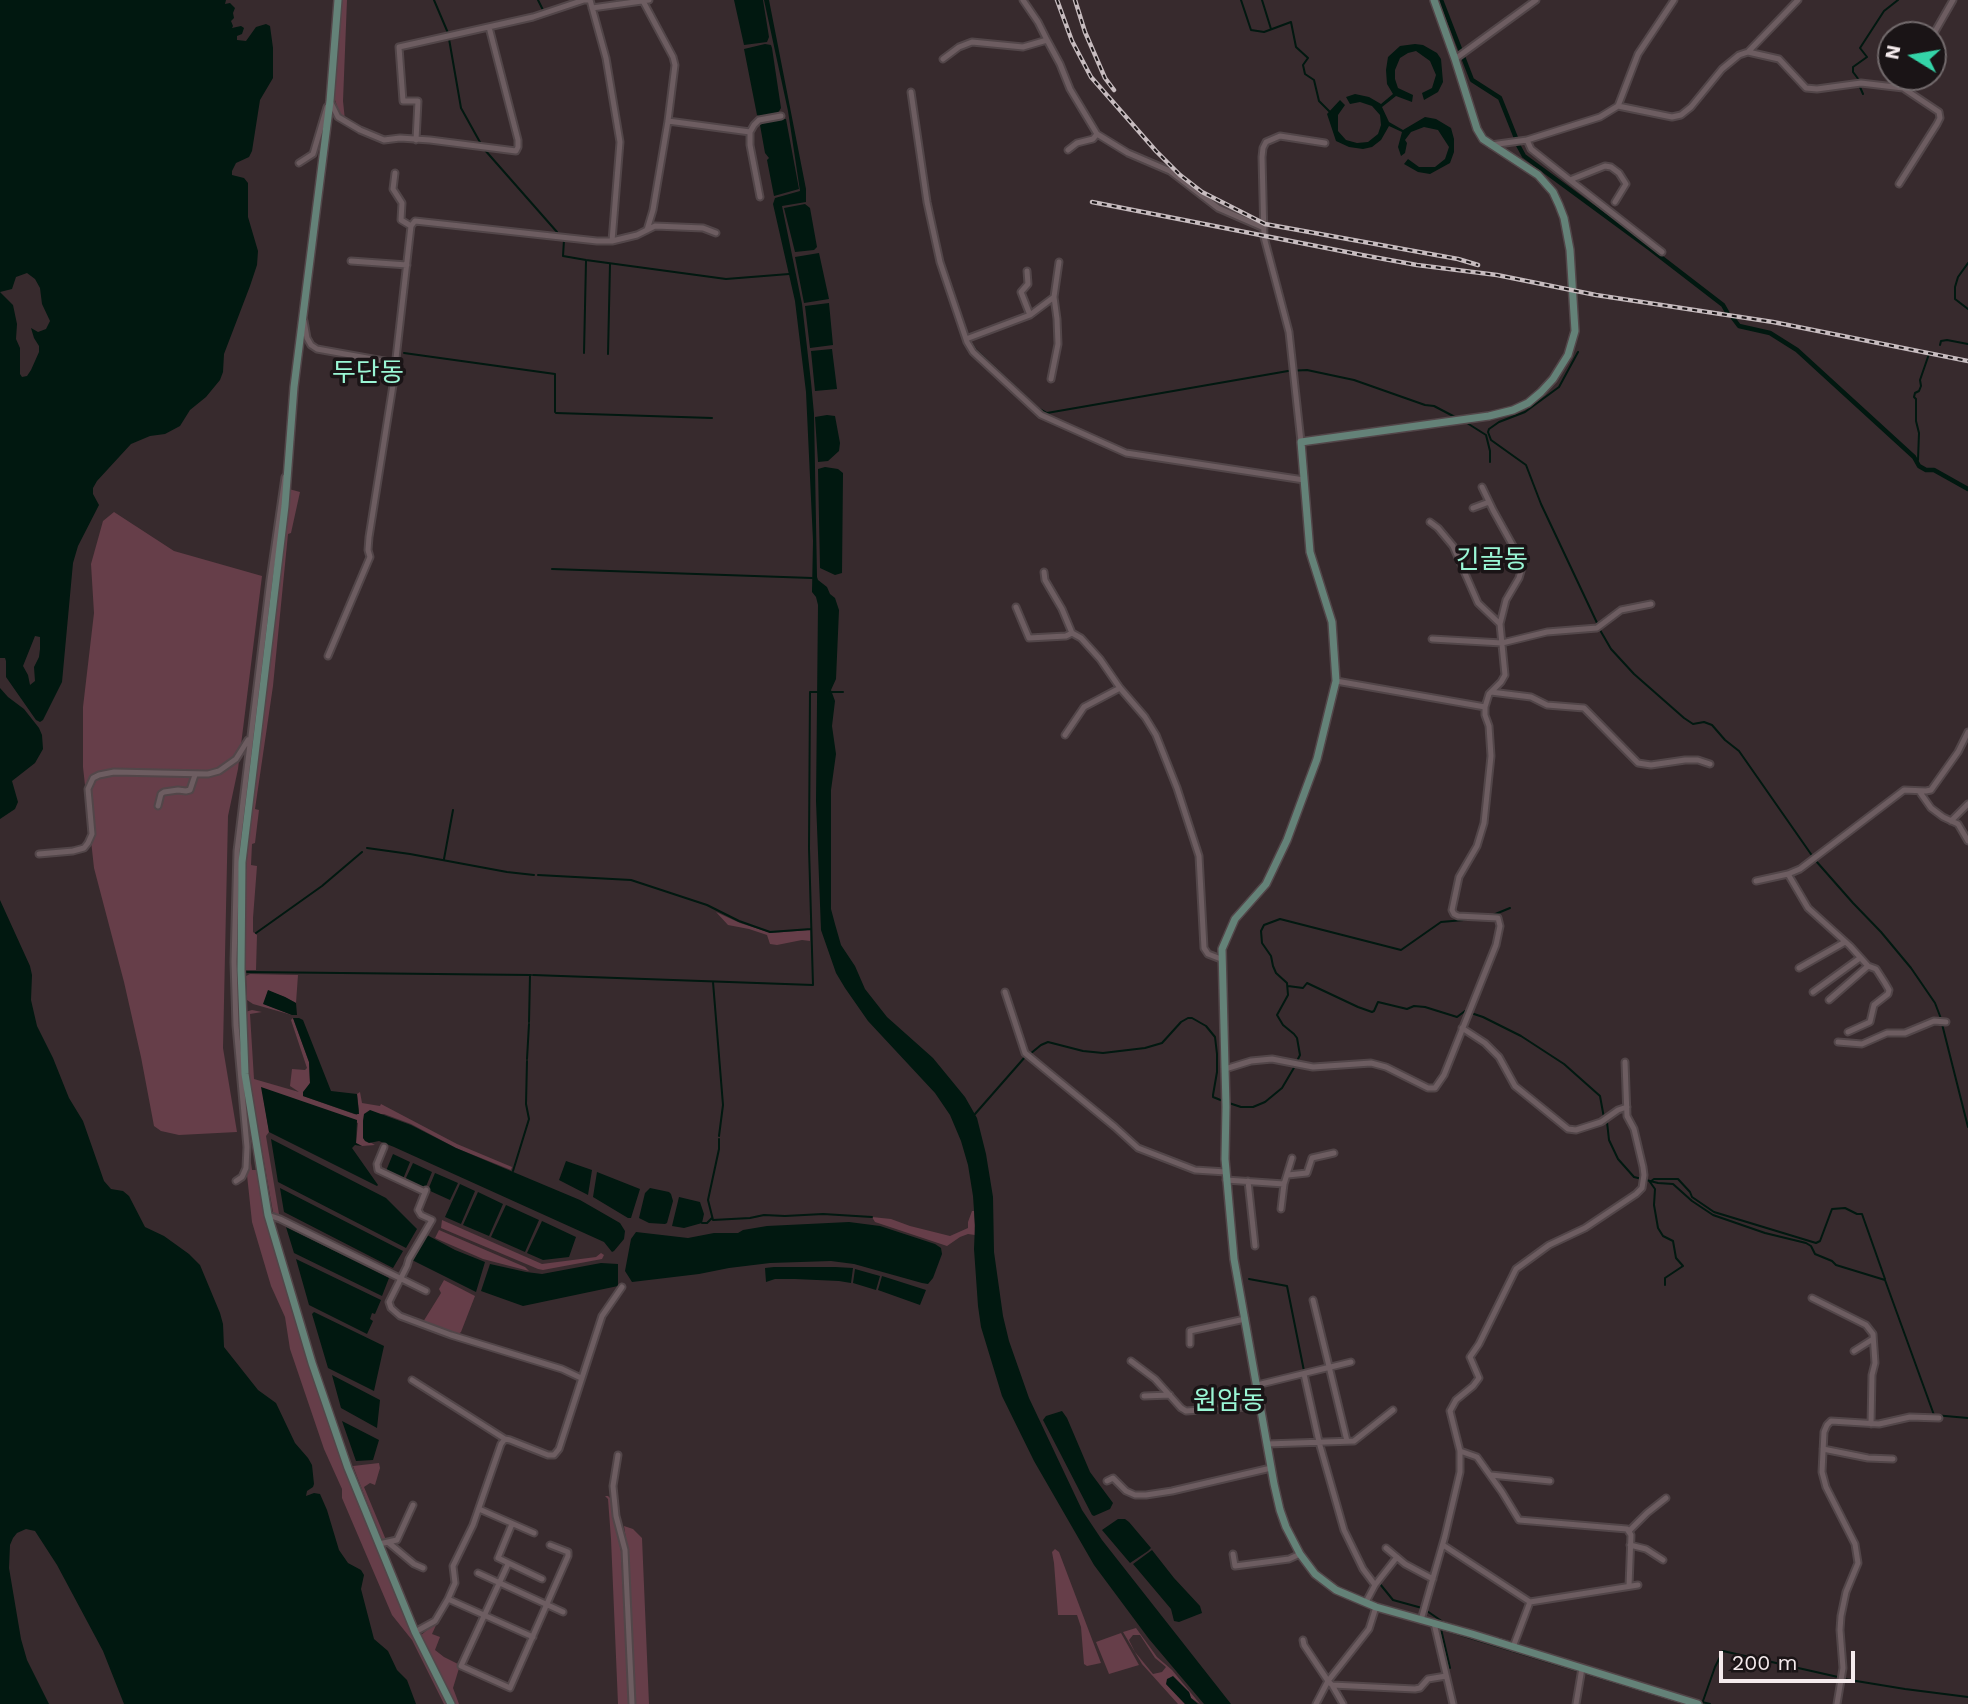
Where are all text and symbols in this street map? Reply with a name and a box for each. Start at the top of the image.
north arrow [1877,21,1947,91]
text: N [1880,43,1905,61]
district label: 두단동 [332,357,404,389]
district label: 긴골동 [1456,544,1528,576]
district label: 원암동 [1193,1385,1265,1417]
scale bar [1723,1638,1860,1682]
text: 200 m [1732,1650,1798,1675]

